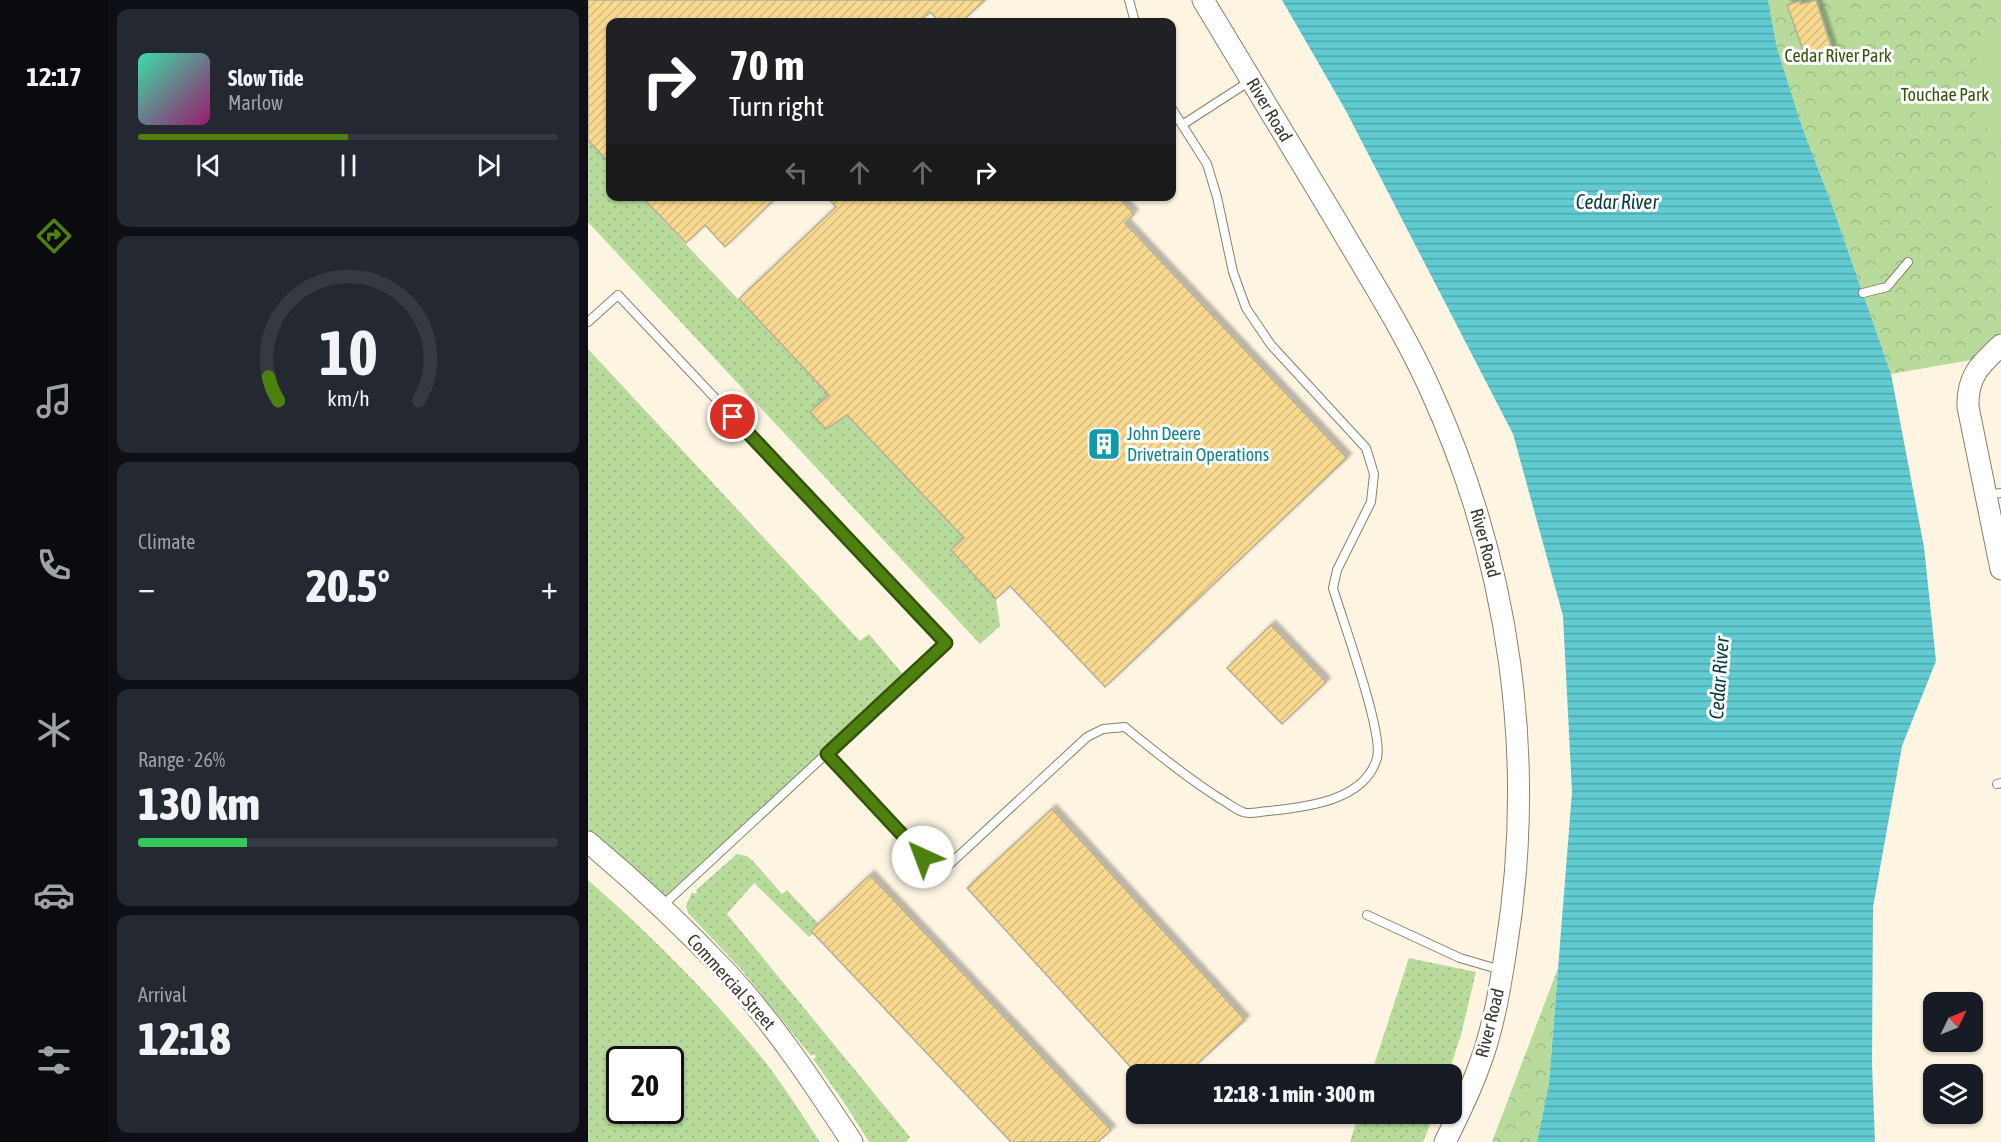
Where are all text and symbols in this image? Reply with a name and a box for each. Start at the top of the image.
text: 70 m [729,41,804,89]
icon: right [630,42,708,120]
park label: Cedar River Park [1784,45,1892,66]
text: 12:17 [26,61,82,92]
text: Slow Tide [228,65,304,91]
street label: River Road [1242,74,1297,145]
park label: Touchae Park [1901,84,1989,105]
text: Marlow [228,91,283,114]
text: Turn right [729,91,824,122]
icon: previous [192,149,225,182]
icon: pause [332,149,365,182]
icon: next [472,149,505,182]
icon: left [780,156,813,189]
icon: ahead [843,156,876,189]
icon: ahead [906,156,939,189]
icon: right [969,156,1002,189]
water label: Cedar River [1576,190,1659,213]
icon: directions [33,215,75,257]
text: 10 [319,318,377,389]
icon: music [33,380,75,422]
text: km/h [327,387,369,412]
pin [707,391,758,442]
icon: arrive [716,400,749,433]
place label: John Deere Drivetrain Operations [1127,423,1269,465]
building icon: John Deere Drivetrain Operations [1086,426,1122,462]
street label: River Road [1466,506,1505,580]
text: Climate [138,530,195,553]
icon: phone [33,544,75,586]
text: 20.5° [306,560,390,612]
text: − [138,568,155,606]
text: + [541,568,558,606]
water label: Cedar River [1704,635,1733,720]
icon: climate [33,709,75,751]
text: Range · 26% [138,748,225,771]
text: 130 km [138,778,260,830]
position arrow [891,825,955,889]
icon: car [33,874,75,916]
street label: Commercial Street [683,929,780,1034]
text: Arrival [138,983,187,1006]
street label: River Road [1471,986,1508,1060]
north arrow [1923,992,1983,1052]
map controls [1923,992,1983,1124]
text: 12:18 [138,1013,231,1065]
icon: filters [33,1039,75,1081]
speed limit sign: 20 [606,1046,684,1124]
button: layers [1923,1064,1983,1124]
text: 12:18 · 1 min · 300 m [1213,1081,1375,1107]

